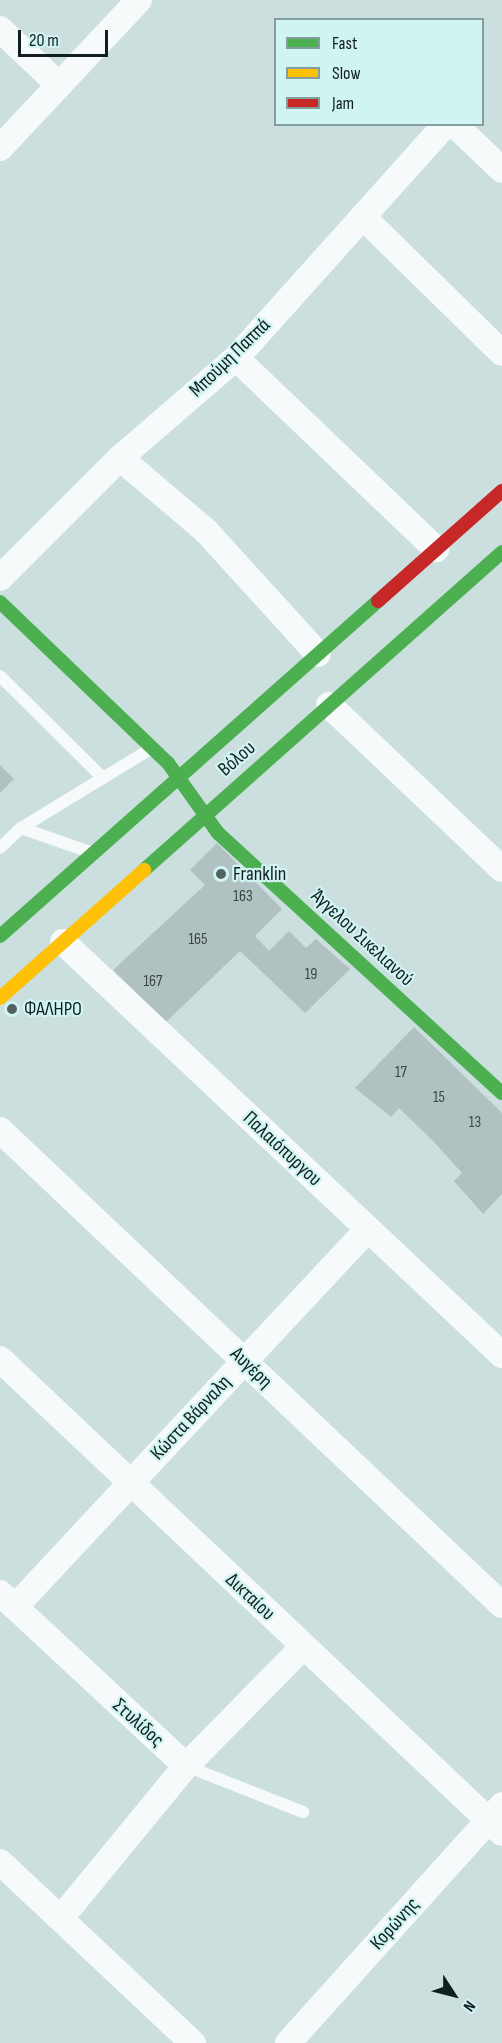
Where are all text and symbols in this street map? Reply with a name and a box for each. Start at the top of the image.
scale bar [21,18,111,56]
legend [274,18,484,126]
text: 20 m [29,30,59,51]
text: Fast [332,33,357,54]
text: Slow [332,63,361,84]
text: Jam [332,93,354,114]
street label: Μπούμη Παππά [185,314,275,402]
street label: Βόλου [213,736,261,782]
place label: Franklin [233,862,286,886]
marker: Franklin [214,867,228,881]
street label: Άγγελου Σικελιανού [306,884,418,992]
house number: 163 [233,887,253,907]
house number: 165 [188,930,208,950]
house number: 19 [305,965,317,985]
house number: 167 [143,972,163,992]
place label: ΦΑΛΗΡΟ [24,997,82,1021]
marker: ΦΑΛΗΡΟ [5,1002,19,1016]
house number: 17 [395,1063,407,1083]
house number: 15 [433,1088,445,1108]
street label: Παλαιόπυργου [238,1107,326,1191]
house number: 13 [469,1113,481,1133]
street label: Αυγέρη [225,1342,277,1394]
street label: Κώστα Βάρναλη [146,1371,236,1465]
street label: Δικταίου [220,1568,280,1626]
street label: Στυλίδος [107,1694,169,1752]
street label: Κορώνης [365,1893,425,1955]
north arrow [424,1965,484,2025]
text: N [459,1997,479,2015]

